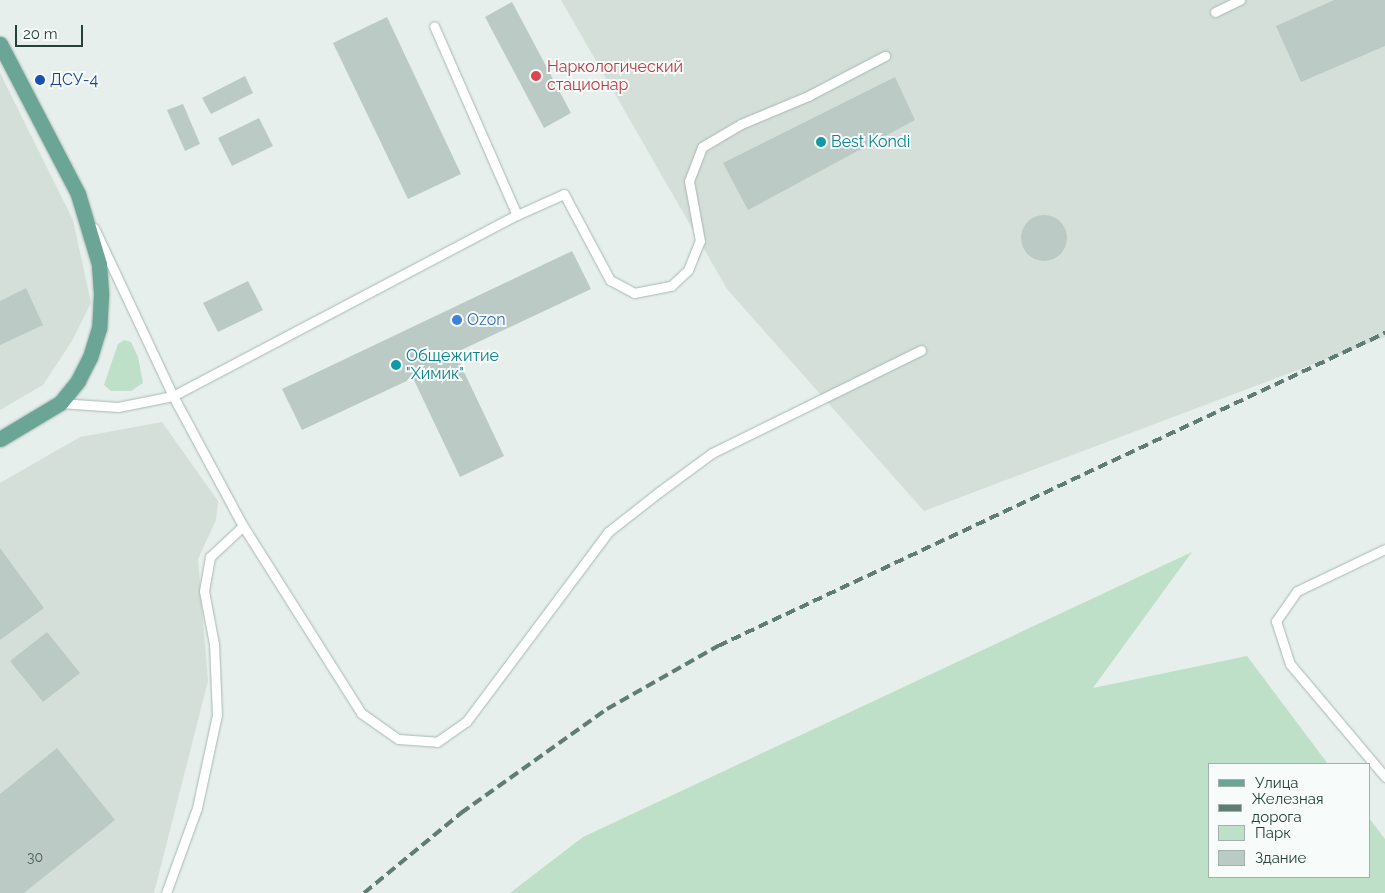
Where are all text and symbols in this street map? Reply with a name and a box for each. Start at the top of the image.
scale bar [18,15,85,47]
text: 20 m [23,25,58,43]
place label: Наркологический стационар [547,57,683,95]
marker: Наркологический стационар [529,69,543,83]
place label: ДСУ-4 [50,70,98,90]
marker: ДСУ-4 [34,74,46,86]
place label: Best Kondi [831,132,910,152]
marker: Best Kondi [815,136,827,148]
place label: Ozon [467,310,506,330]
marker: Ozon [451,314,463,326]
place label: Общежитие "Химик" [406,346,499,384]
marker: Общежитие "Химик" [390,359,402,371]
legend [1208,763,1370,878]
text: Улица [1255,774,1299,792]
text: Железная дорога [1252,790,1324,826]
text: Парк [1255,824,1291,842]
house number: 30 [27,849,43,865]
text: Здание [1255,849,1306,867]

